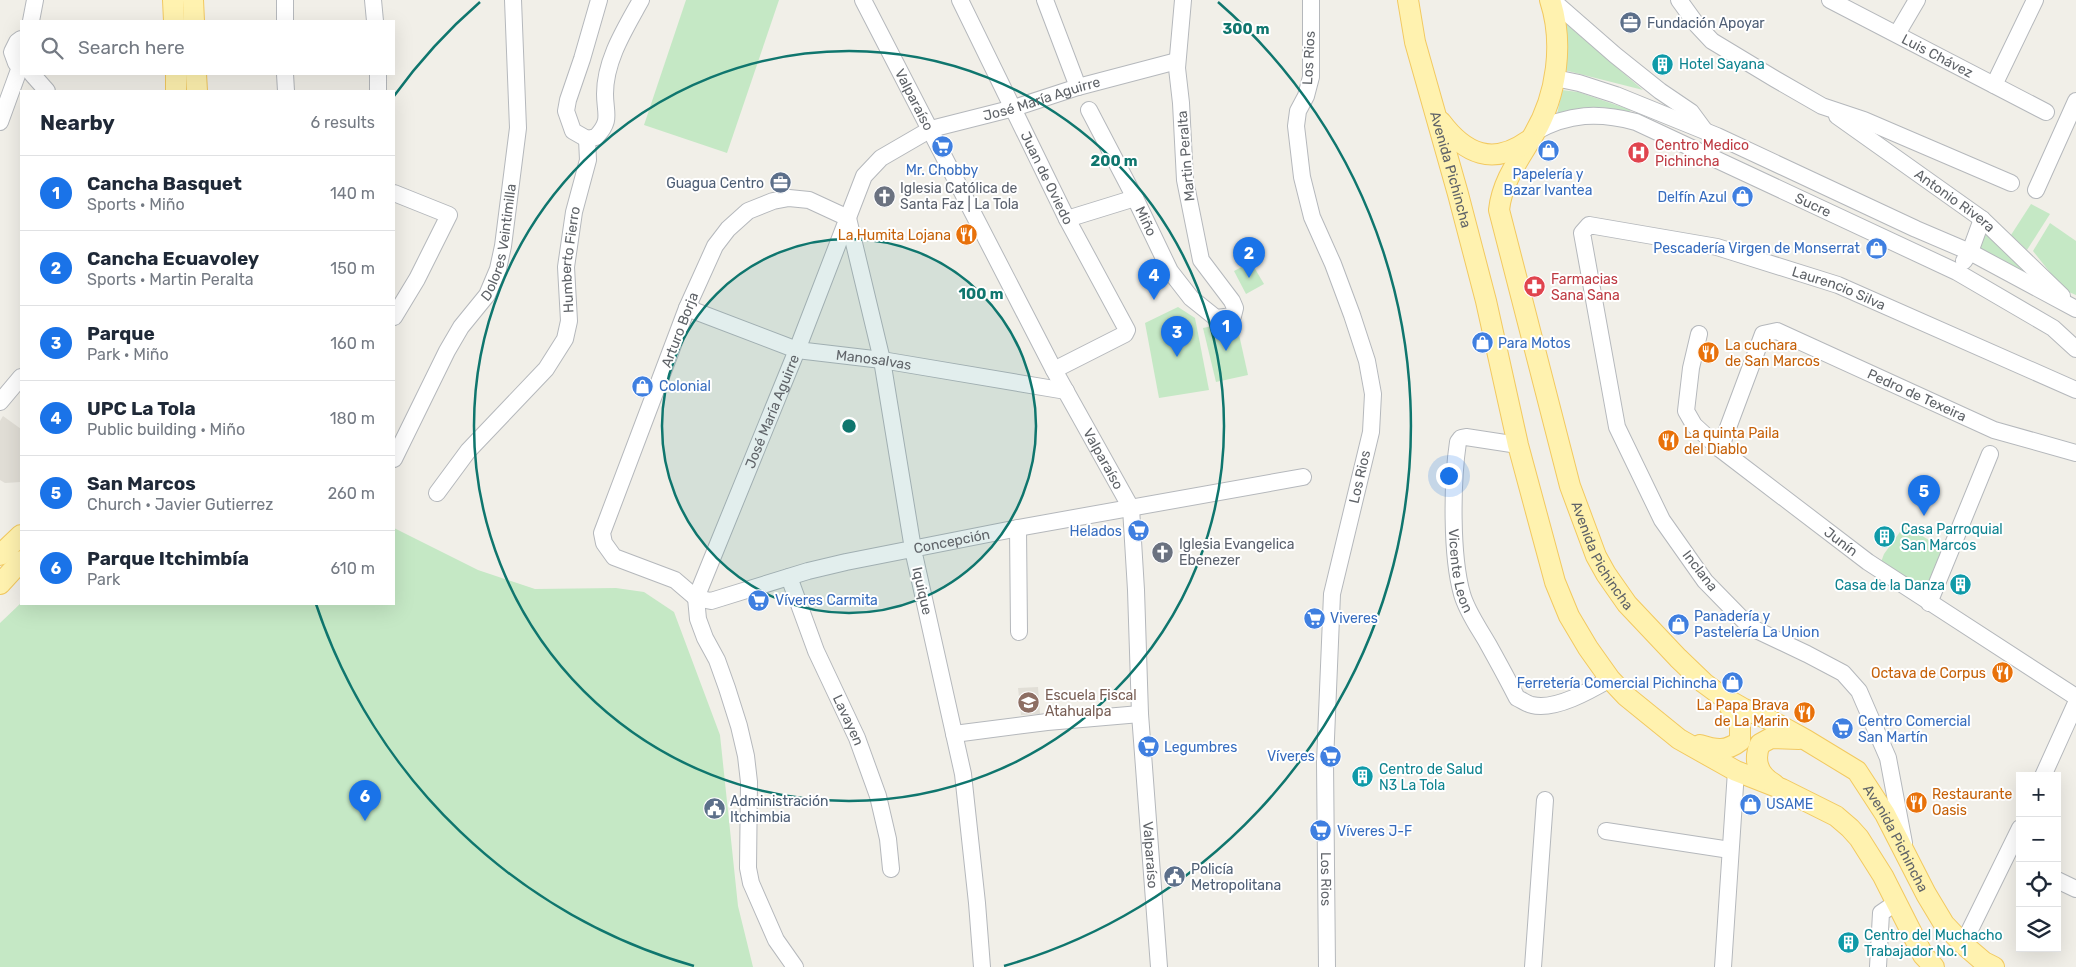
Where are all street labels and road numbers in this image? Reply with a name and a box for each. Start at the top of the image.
street label: Luis Chávez [1899,30,1976,81]
street label: Los Rios [1299,31,1319,85]
street label: Valparaíso [891,66,937,133]
street label: José María Aguirre [981,73,1102,124]
street label: Avenida Pichincha [1427,109,1475,230]
street label: Martin Peralta [1174,110,1198,202]
street label: Juan de Oviedo [1017,129,1077,227]
street label: Antonio Rivera [1911,165,1999,235]
street label: Dolores Veintimilla [477,183,519,304]
street label: Sucre [1792,189,1834,221]
street label: Humberto Fierro [557,204,584,313]
street label: Miño [1132,204,1160,239]
street label: Laurencio Silva [1790,263,1888,313]
street label: Arturo Borja [658,290,702,370]
street label: Manosalvas [835,346,913,373]
street label: José María Aguirre [741,352,803,471]
street label: Pedro de Texeira [1865,365,1969,425]
street label: Valparaíso [1080,425,1127,492]
street label: Los Rios [1346,449,1374,505]
street label: Avenida Pichincha [1568,499,1637,614]
street label: Junín [1821,523,1861,560]
street label: Concepción [912,525,991,557]
street label: Vicente Leon [1445,528,1477,615]
street label: Inclana [1679,547,1721,595]
street label: Iquique [908,565,936,617]
street label: Lavayen [829,692,867,748]
street label: Avenida Pichincha [1859,781,1932,895]
street label: Valparaíso [1140,821,1162,889]
street label: Los Rios [1317,852,1335,906]

